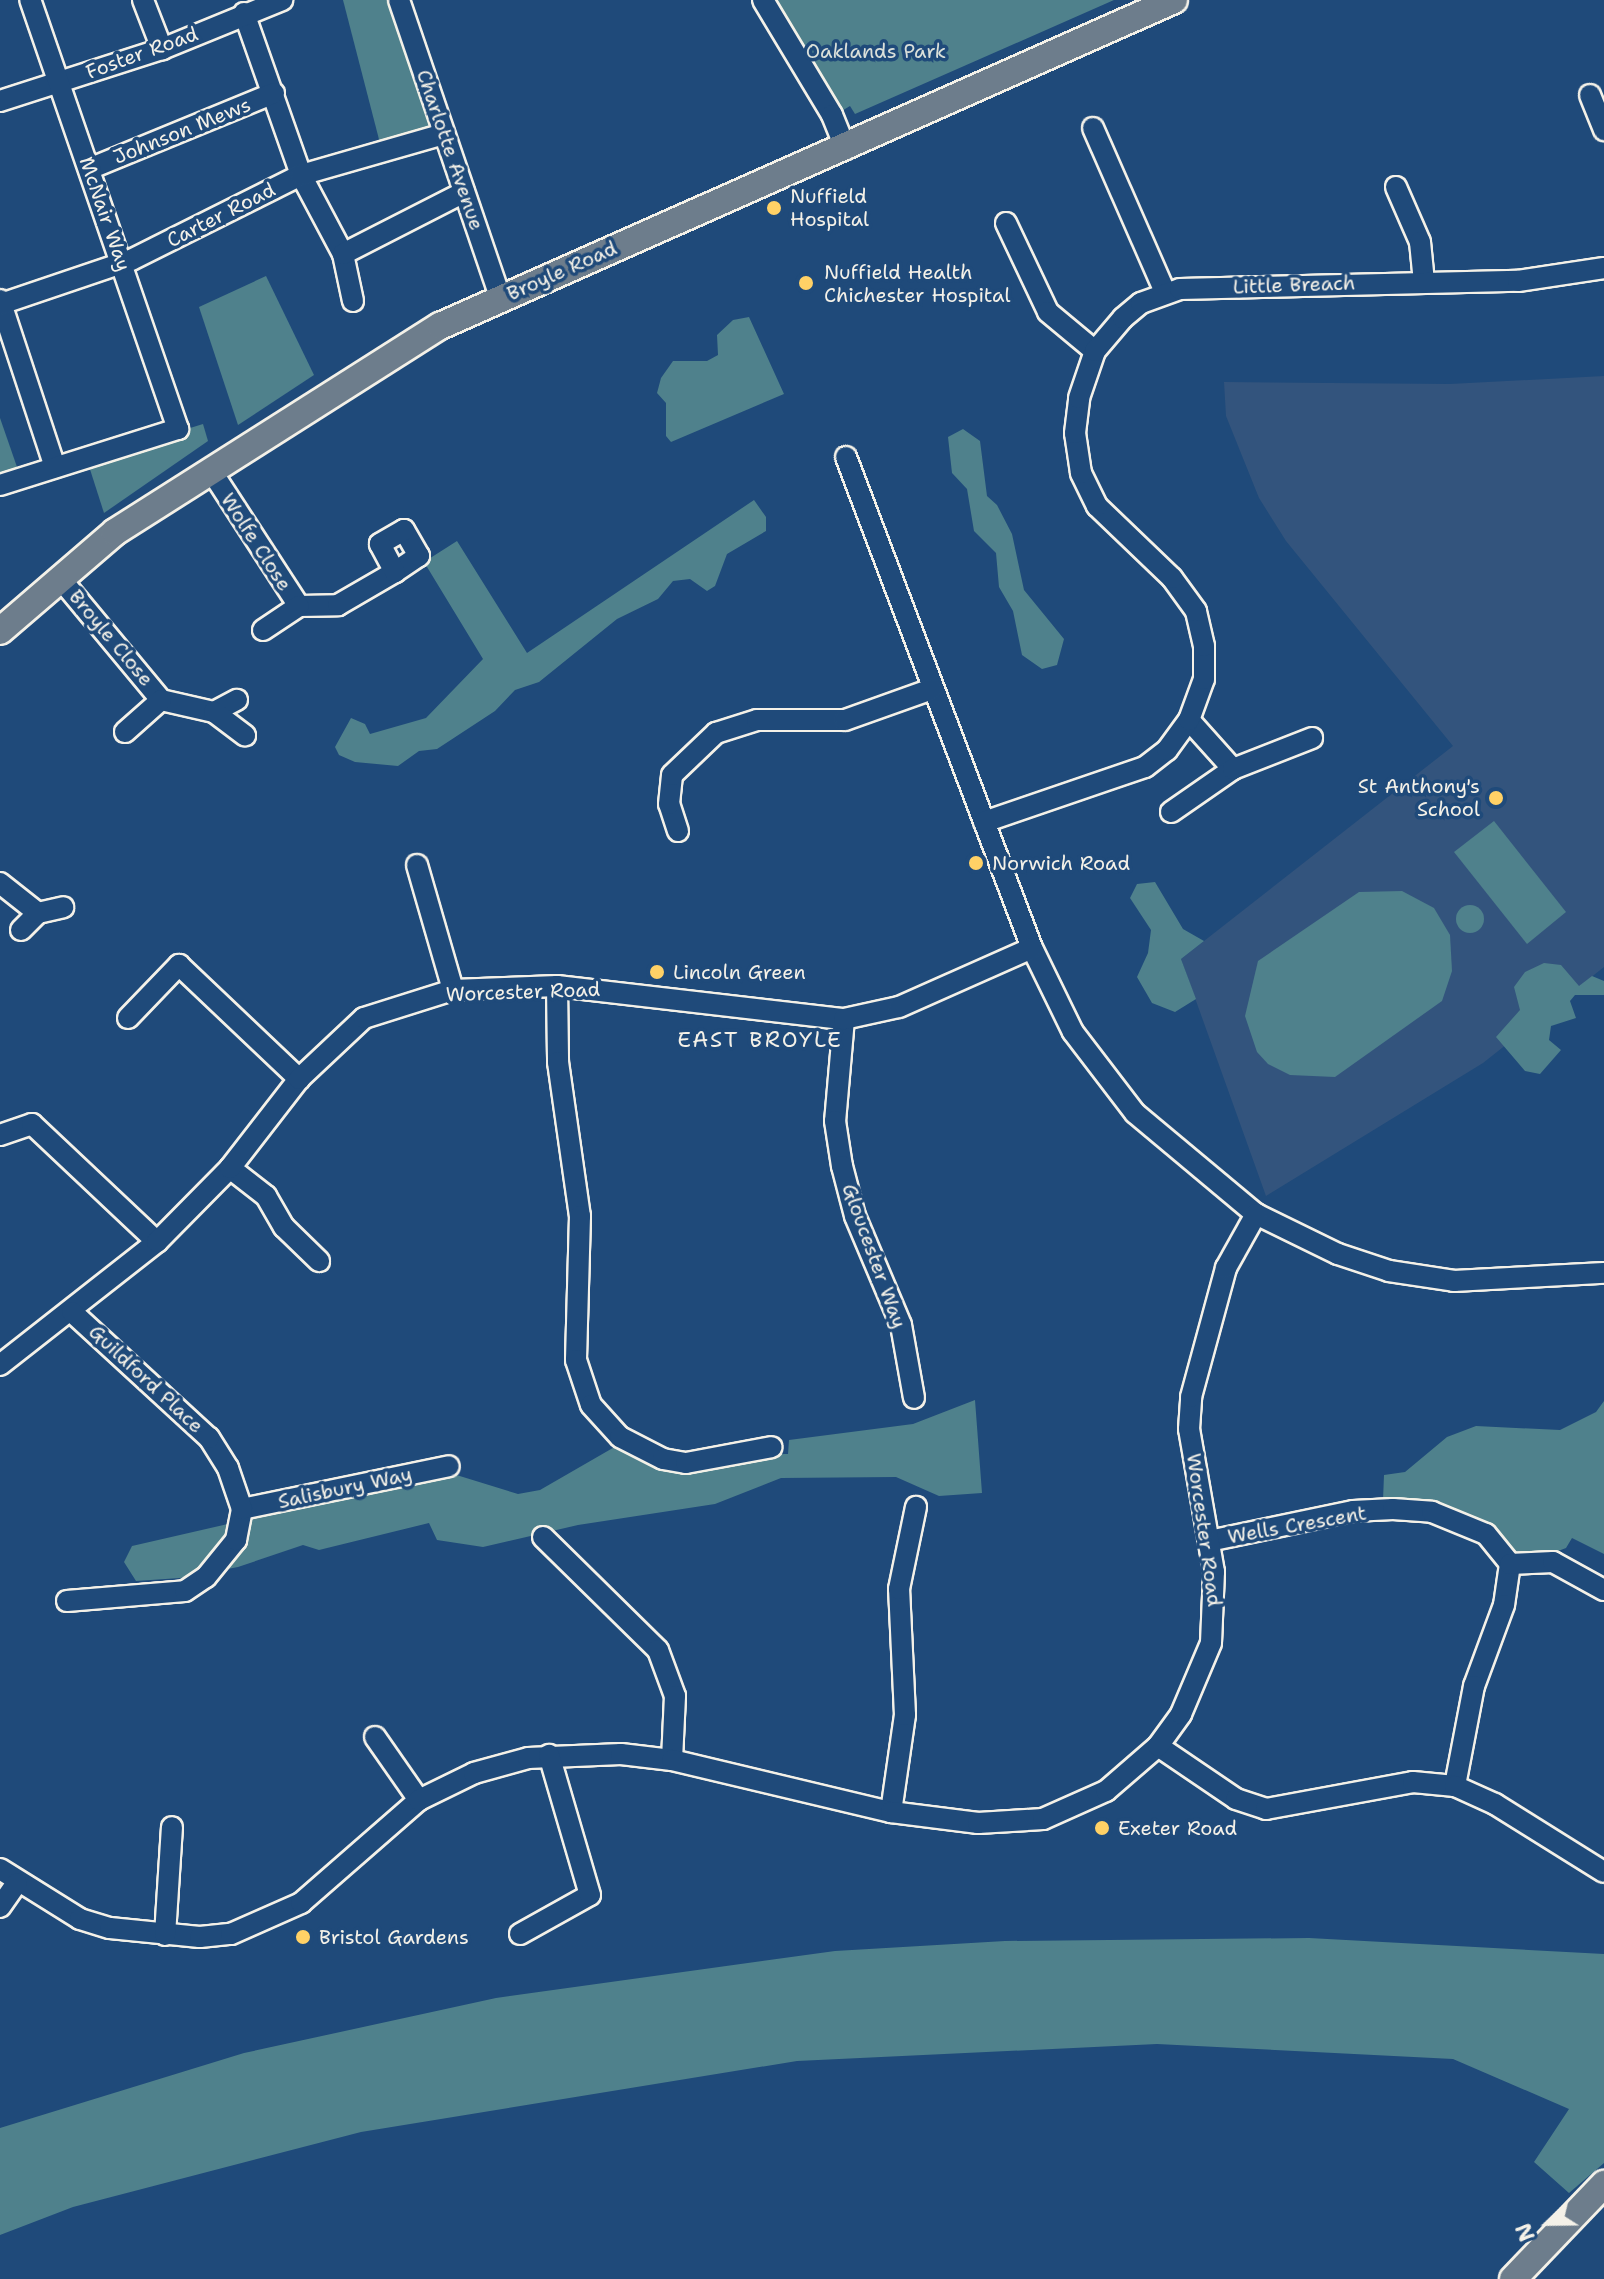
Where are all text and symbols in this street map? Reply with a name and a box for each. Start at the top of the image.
street label: Foster Road [83,22,201,84]
park label: Oaklands Park [806,39,946,63]
street label: Charlotte Avenue [411,67,489,233]
street label: Johnson Mews [110,93,254,169]
street label: McNair Way [74,154,136,274]
street label: Carter Road [163,177,279,253]
place label: Nuffield Hospital [790,184,869,231]
marker: Nuffield Hospital [765,199,783,217]
street label: Broyle Road [503,236,621,306]
place label: Nuffield Health Chichester Hospital [824,260,1010,307]
street label: Little Breach [1232,271,1356,299]
marker: Nuffield Health Chichester Hospital [795,272,817,294]
street label: Wolfe Close [216,489,296,595]
street label: Broyle Close [64,585,158,691]
place label: St Anthony's School [1358,774,1480,821]
marker: St Anthony's School [1487,789,1505,807]
place label: Norwich Road [992,851,1130,875]
marker: Norwich Road [967,854,985,872]
place label: Lincoln Green [673,960,806,984]
marker: Lincoln Green [648,963,666,981]
street label: Worcester Road [445,977,601,1007]
district label: EAST BROYLE [677,1027,843,1053]
street label: Gloucester Way [837,1180,911,1332]
street label: Guildford Place [84,1320,208,1438]
street label: Worcester Road [1181,1452,1227,1608]
street label: Salisbury Way [276,1462,414,1514]
street label: Wells Crescent [1226,1501,1368,1549]
place label: Exeter Road [1118,1816,1237,1840]
marker: Exeter Road [1093,1819,1111,1837]
place label: Bristol Gardens [319,1925,469,1949]
marker: Bristol Gardens [294,1928,312,1946]
north arrow [1508,2183,1588,2263]
text: N [1509,2219,1542,2246]

